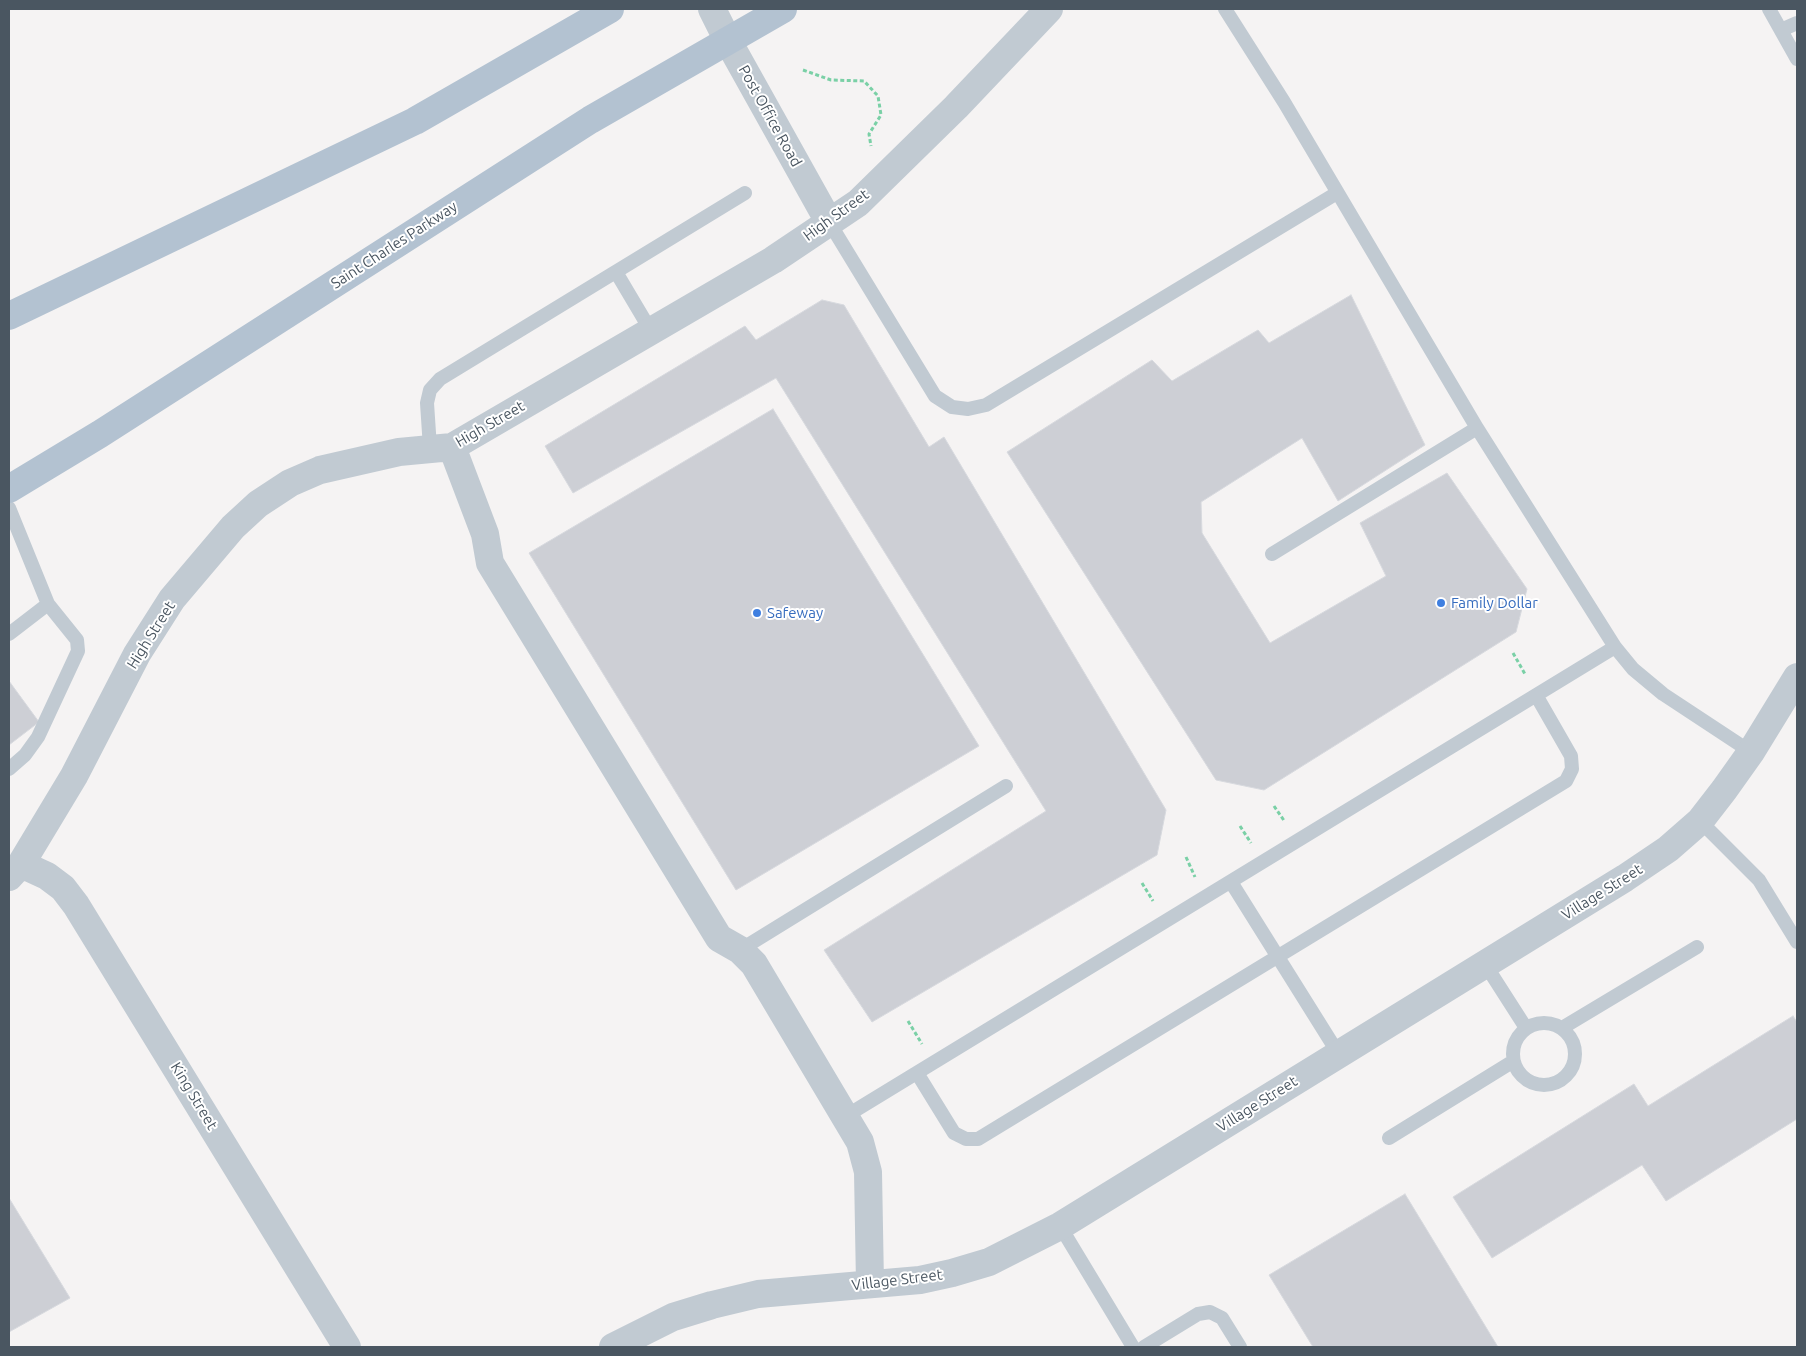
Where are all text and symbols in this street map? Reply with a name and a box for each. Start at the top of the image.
street label: Post Office Road [735,62,805,170]
street label: High Street [800,185,872,245]
street label: Saint Charles Parkway [328,197,460,293]
street label: High Street [452,397,528,451]
place label: Family Dollar [1451,594,1538,612]
marker: Family Dollar [1435,597,1447,609]
street label: High Street [123,598,179,672]
place label: Safeway [767,604,823,622]
marker: Safeway [751,607,763,619]
street label: Village Street [1558,860,1646,924]
street label: King Street [167,1059,221,1133]
street label: Village Street [1213,1072,1301,1136]
street label: Village Street [851,1265,943,1295]

